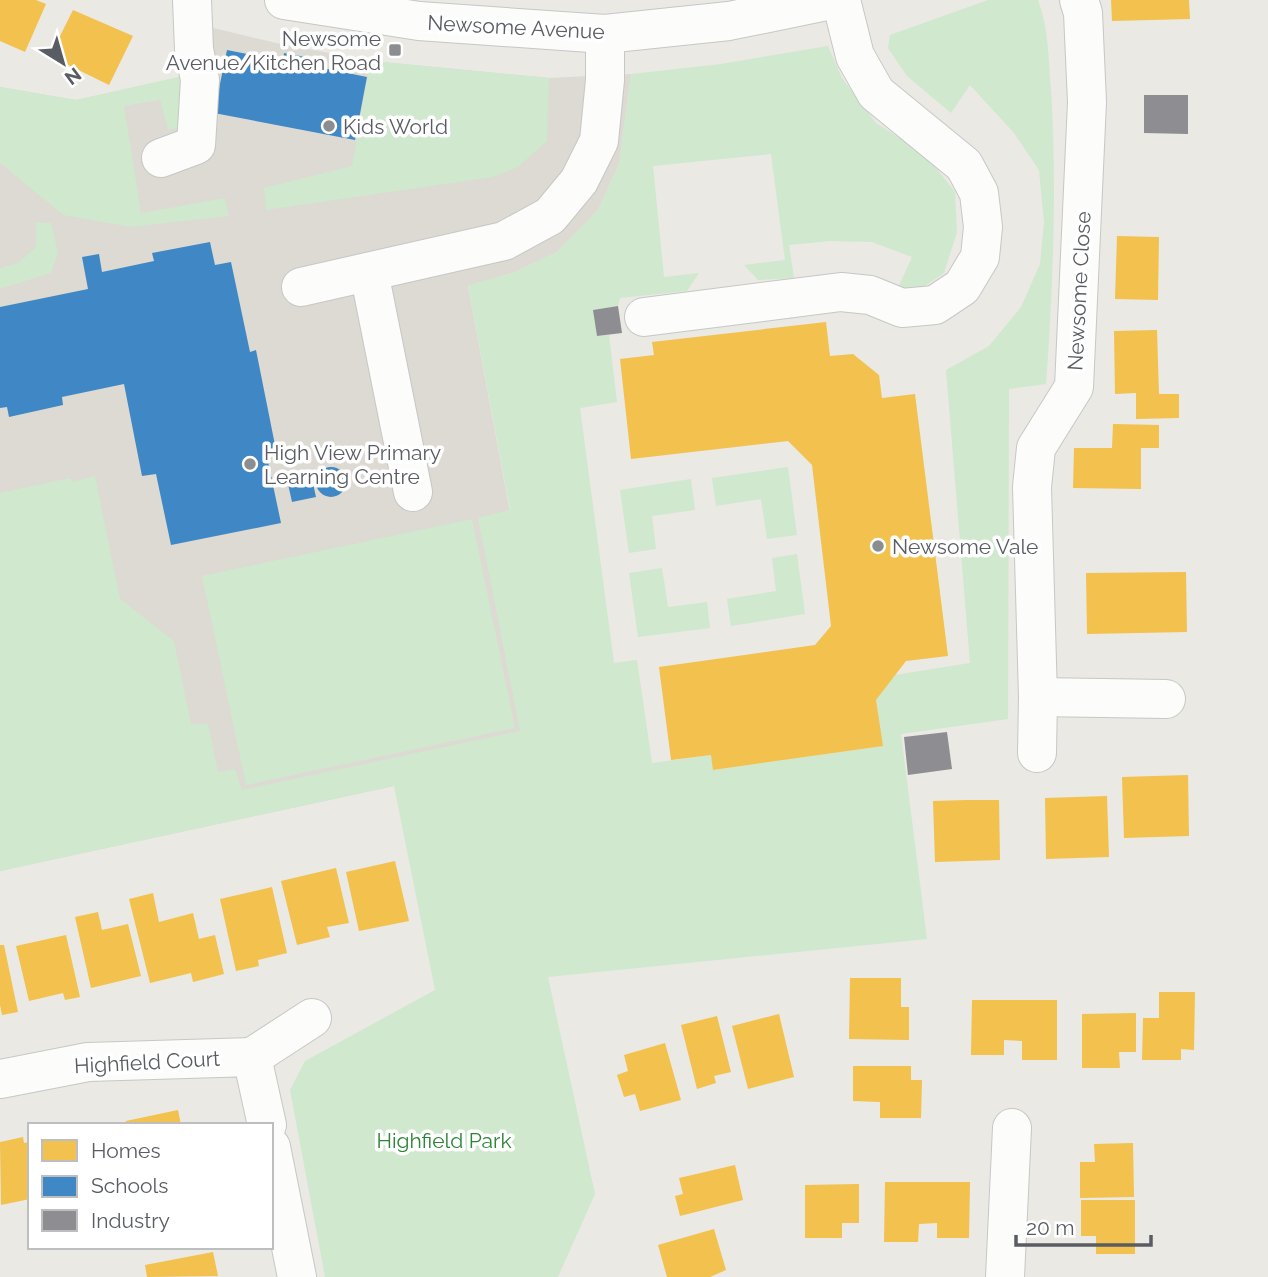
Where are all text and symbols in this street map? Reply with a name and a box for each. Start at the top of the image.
street label: Newsome Avenue [427,10,605,44]
place label: Newsome Avenue/Kitchen Road [166,26,381,75]
north arrow [28,28,98,98]
marker: Newsome Avenue/Kitchen Road [387,42,403,58]
text: N [61,63,86,90]
place label: Kids World [343,114,448,139]
marker: Kids World [321,118,337,134]
street label: Newsome Close [1062,211,1096,371]
place label: High View Primary Learning Centre [264,440,441,489]
marker: High View Primary Learning Centre [242,456,258,472]
place label: Newsome Vale [892,534,1038,559]
marker: Newsome Vale [870,538,886,554]
street label: Highfield Court [73,1046,221,1078]
legend [28,1123,273,1249]
park label: Highfield Park [376,1128,512,1153]
text: Homes [91,1138,161,1163]
text: Schools [91,1173,168,1198]
scale bar [1016,1204,1151,1248]
text: Industry [91,1208,170,1233]
text: 20 m [1026,1215,1074,1240]

